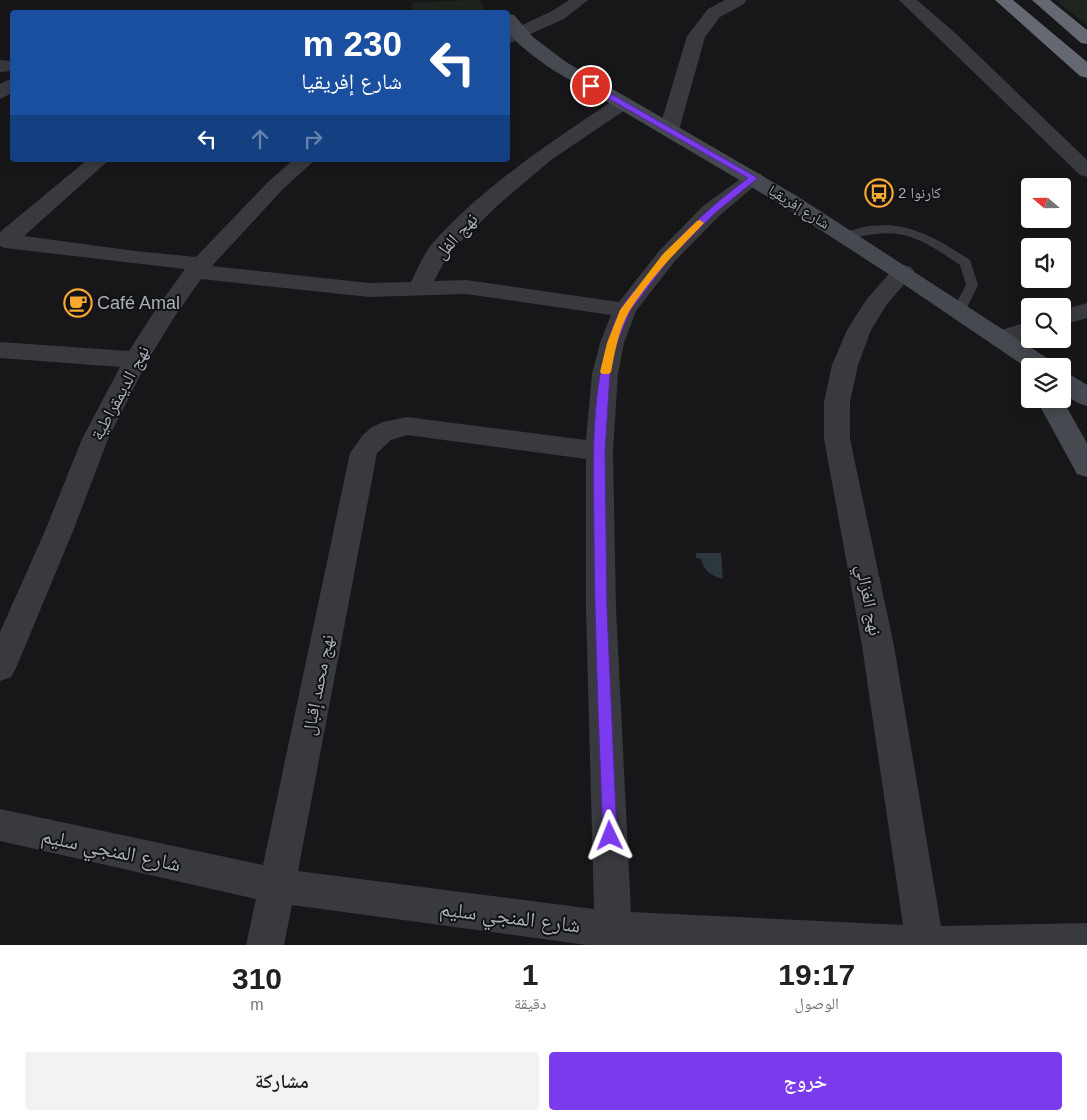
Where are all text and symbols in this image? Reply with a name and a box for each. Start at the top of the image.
text: 230 m [303,24,402,63]
icon: left [420,30,485,95]
pin [570,65,612,107]
text: شارع إفريقيا [301,69,402,94]
icon: arrive [577,72,605,100]
icon: left [193,125,221,153]
icon: ahead [246,125,274,153]
icon: right [299,125,327,153]
bus stop icon: كارنوا 2 [864,178,894,208]
north arrow [1021,178,1071,228]
map controls [1021,178,1071,408]
street label: شارع إفريقيا [765,181,833,234]
place label: كارنوا 2 [898,184,941,202]
street label: نهج الفل [430,209,483,264]
button: sound [1021,238,1071,288]
cafe icon: Café Amal [63,288,93,318]
place label: Café Amal [97,293,180,313]
button: search [1021,298,1071,348]
street label: نهج الديمقراطية [87,342,155,445]
button: layers [1021,358,1071,408]
street label: نهج الغزالي [848,563,886,638]
street label: نهج محمد إقبال [298,633,340,738]
position arrow [583,809,635,861]
street label: شارع المنجي سليم [38,824,183,881]
street label: شارع المنجي سليم [438,896,582,942]
text: 1 [522,958,539,991]
text: 19:17 [778,958,855,991]
text: 310 [232,962,282,995]
text: دقيقة [514,995,546,1012]
text: الوصول [795,995,839,1012]
text: m [250,996,264,1013]
button: مشاركة [25,1052,539,1110]
button: خروج [549,1052,1062,1110]

